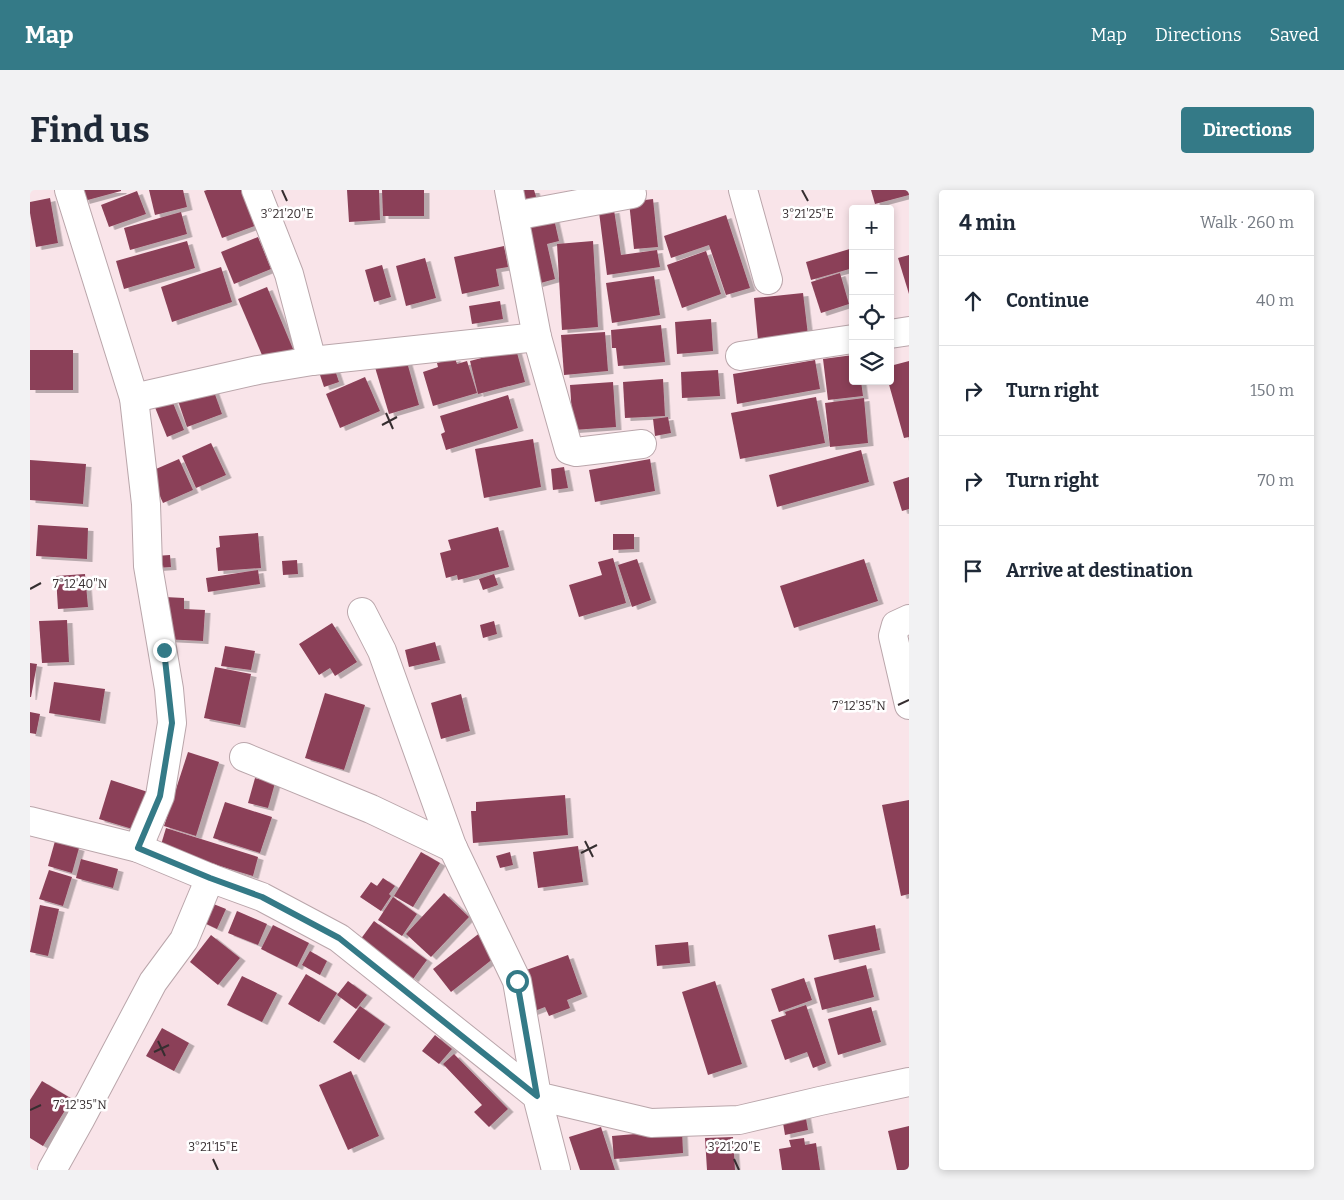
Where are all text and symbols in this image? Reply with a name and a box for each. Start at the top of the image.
text: Map [25,21,74,49]
text: Map [1091,24,1127,46]
text: Directions [1155,24,1242,46]
text: Saved [1270,24,1319,46]
button: Directions [1181,107,1314,153]
text: Find us [30,109,150,151]
map controls [849,205,894,385]
button: + [849,205,894,250]
text: 3°21'20"E [261,207,313,221]
text: 3°21'25"E [782,207,834,221]
text: 4 min [959,210,1016,236]
text: Walk · 260 m [1200,213,1294,232]
button: − [849,250,894,295]
icon: ahead [959,287,987,315]
text: Continue [1006,289,1089,312]
text: 40 m [1256,291,1294,310]
button: locate [849,295,894,340]
button: layers [849,340,894,385]
icon: right [959,377,987,405]
text: Turn right [1006,379,1099,402]
text: 150 m [1250,381,1294,400]
icon: right [959,467,987,495]
text: Turn right [1006,469,1099,492]
text: 70 m [1258,471,1294,490]
icon: arrive [959,557,987,585]
text: Arrive at destination [1006,559,1193,582]
text: 7°12'40"N [53,577,108,591]
route end [153,639,176,662]
text: 7°12'35"N [832,699,886,713]
route start [506,970,529,993]
text: 7°12'35"N [53,1098,107,1112]
text: 3°21'15"E [188,1140,238,1154]
text: 3°21'20"E [708,1140,760,1154]

